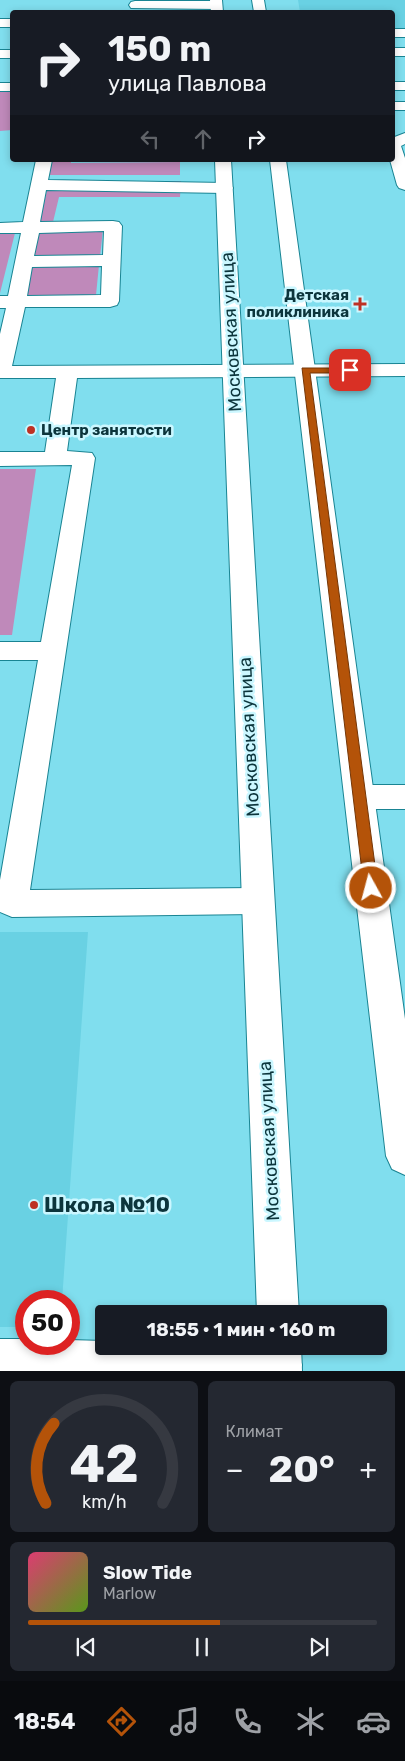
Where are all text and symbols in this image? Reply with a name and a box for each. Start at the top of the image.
text: 150 m [108,28,211,70]
icon: right [25,30,90,95]
text: улица Павлова [108,70,267,97]
icon: left [136,125,164,153]
icon: ahead [189,125,217,153]
icon: right [242,125,270,153]
street label: Московская улица [216,252,246,412]
place label: Детская поликлиника [246,286,349,321]
marker: Детская поликлиника [353,297,367,311]
pin [329,349,371,391]
icon: arrive [336,356,364,384]
place label: Центр занятости [41,421,172,439]
marker: Центр занятости [25,424,37,436]
street label: Московская улица [234,657,264,817]
position arrow [344,861,396,913]
street label: Московская улица [254,1061,284,1221]
place label: Школа №10 [44,1192,170,1217]
marker: Школа №10 [28,1199,40,1211]
speed limit sign: 50 [15,1290,80,1355]
text: 18:55 · 1 мин · 160 m [147,1318,335,1341]
text: Климат [226,1422,283,1441]
text: 42 [69,1433,138,1495]
text: 20° [269,1446,335,1492]
text: − [226,1453,244,1486]
text: + [360,1453,377,1486]
text: km/h [81,1491,126,1512]
text: Slow Tide [103,1561,192,1584]
text: Marlow [103,1584,156,1603]
icon: previous [72,1633,100,1661]
icon: pause [188,1633,216,1661]
icon: next [305,1633,333,1661]
icon: directions [104,1704,139,1739]
icon: music [167,1704,202,1739]
icon: phone [230,1704,265,1739]
icon: climate [293,1704,328,1739]
icon: car [356,1704,391,1739]
text: 18:54 [14,1708,76,1735]

